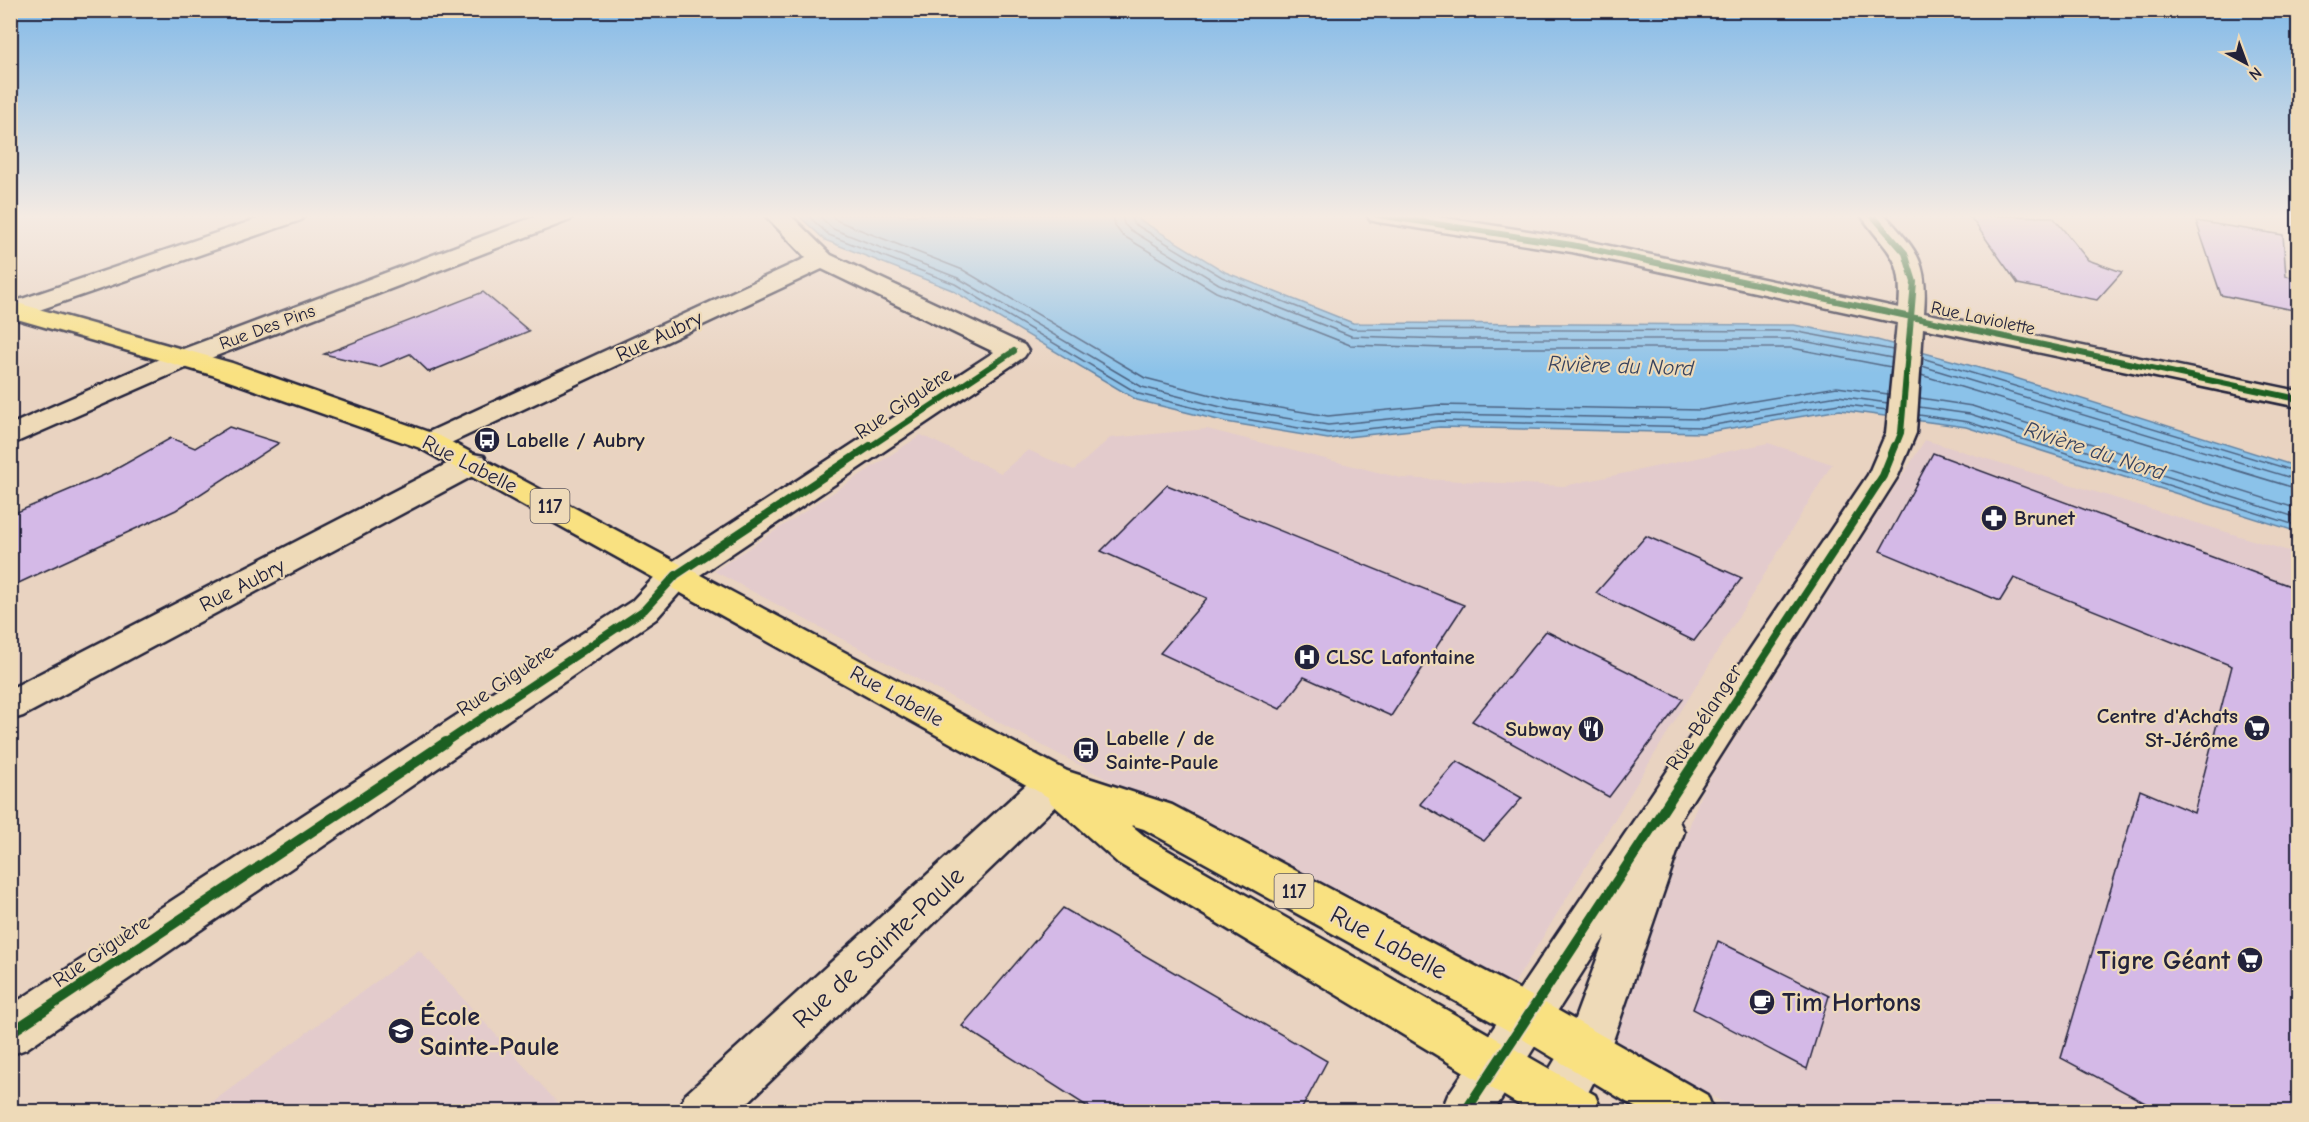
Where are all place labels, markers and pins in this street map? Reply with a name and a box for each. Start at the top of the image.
bus stop icon: Labelle / Aubry [472,425,502,455]
place label: Labelle / Aubry [506,428,645,452]
pharmacy icon: Brunet [1979,503,2009,533]
place label: Brunet [2014,506,2076,530]
hospital icon: CLSC Lafontaine [1292,642,1322,672]
place label: CLSC Lafontaine [1326,645,1475,669]
place label: Centre d'Achats St-Jérôme [2097,704,2238,752]
supermarket icon: Centre d'Achats St-Jérôme [2242,713,2272,743]
restaurant icon: Subway [1576,714,1606,744]
place label: Subway [1505,717,1572,741]
place label: Labelle / de Sainte-Paule [1106,726,1218,774]
bus stop icon: Labelle / de Sainte-Paule [1071,735,1101,765]
supermarket icon: Tigre Géant [2235,945,2265,975]
place label: Tigre Géant [2097,946,2230,976]
cafe icon: Tim Hortons [1747,987,1777,1017]
place label: Tim Hortons [1782,988,1921,1018]
place label: École Sainte-Paule [420,1001,559,1062]
school or university icon: École Sainte-Paule [386,1016,416,1046]

